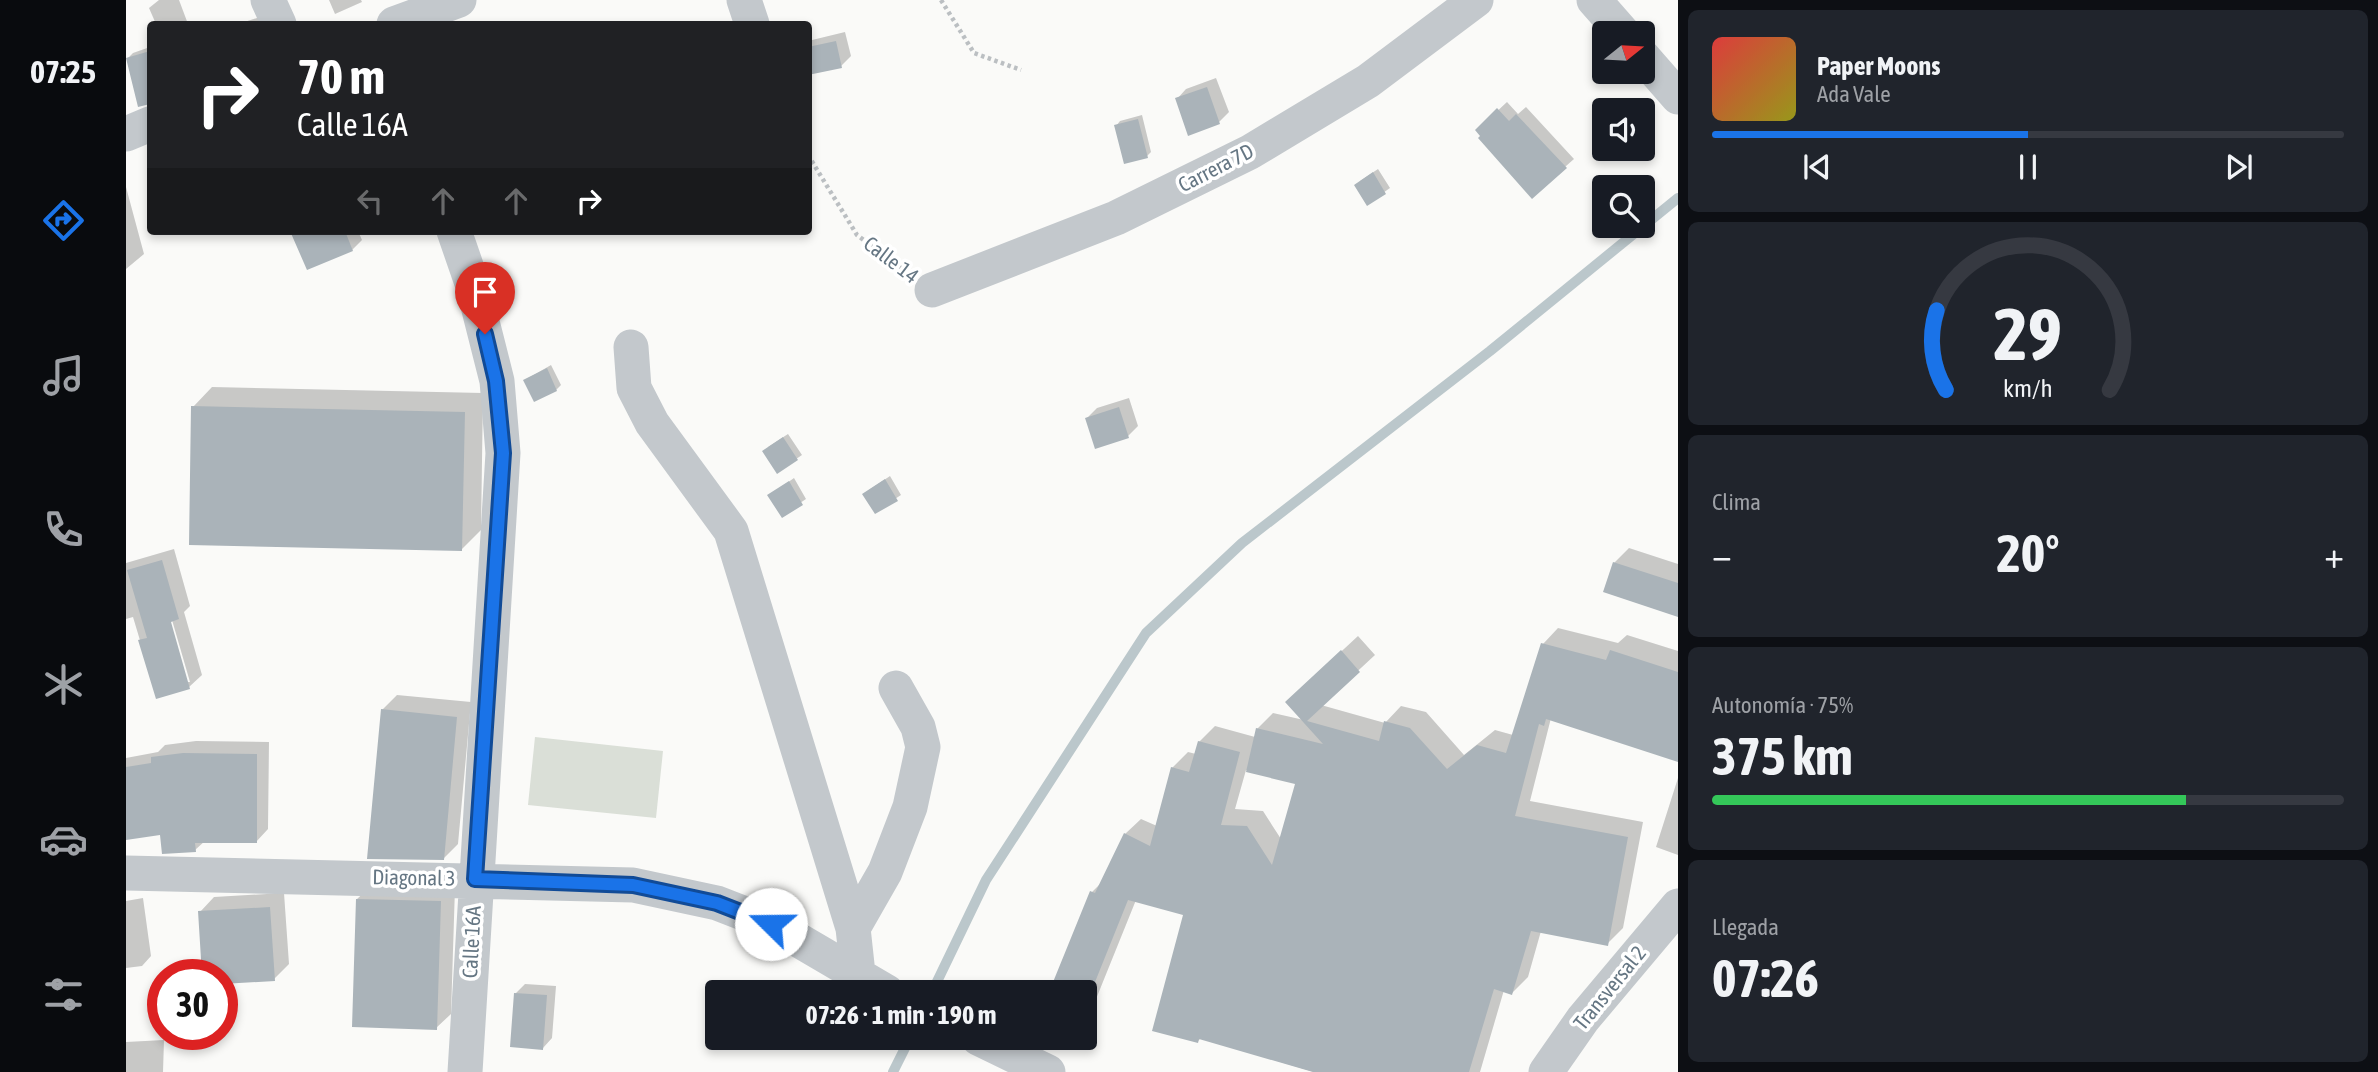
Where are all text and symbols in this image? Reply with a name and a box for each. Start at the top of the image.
north arrow [1592,21,1656,84]
map controls [1592,21,1655,238]
text: 70 m [297,48,385,104]
icon: right [182,49,273,140]
text: Paper Moons [1817,51,1940,81]
text: 07:25 [30,53,96,90]
text: Ada Vale [1817,81,1891,107]
button: sound [1592,98,1655,161]
text: Calle 16A [297,106,408,143]
street label: Carrera 7D [1174,138,1257,196]
icon: previous [1798,148,1836,186]
icon: pause [2009,148,2047,186]
icon: next [2220,148,2258,186]
button: search [1592,175,1655,238]
icon: left [351,182,389,220]
icon: ahead [424,182,462,220]
icon: ahead [497,182,535,220]
icon: right [570,182,608,220]
icon: directions [39,196,88,245]
street label: Calle 14 [860,231,924,288]
pin [455,262,515,334]
icon: arrive [466,273,504,311]
text: 29 [1994,292,2062,375]
icon: music [39,351,88,400]
text: km/h [2003,373,2053,401]
text: Clima [1712,489,1761,515]
icon: phone [39,505,88,554]
text: 20° [1996,523,2060,583]
text: − [1712,533,1732,576]
text: + [2324,533,2344,576]
icon: climate [39,660,88,709]
text: Autonomía · 75% [1712,692,1853,718]
text: 375 km [1712,726,1853,786]
icon: car [39,815,88,864]
street label: Diagonal 3 [372,864,456,890]
position arrow [734,887,808,961]
street label: Calle 16A [457,904,485,979]
text: Llegada [1712,914,1779,940]
street label: Transversal 2 [1568,941,1650,1034]
text: 07:26 [1712,948,1819,1008]
speed limit sign: 30 [147,959,238,1050]
icon: filters [39,970,88,1019]
text: 07:26 · 1 min · 190 m [806,1000,996,1030]

